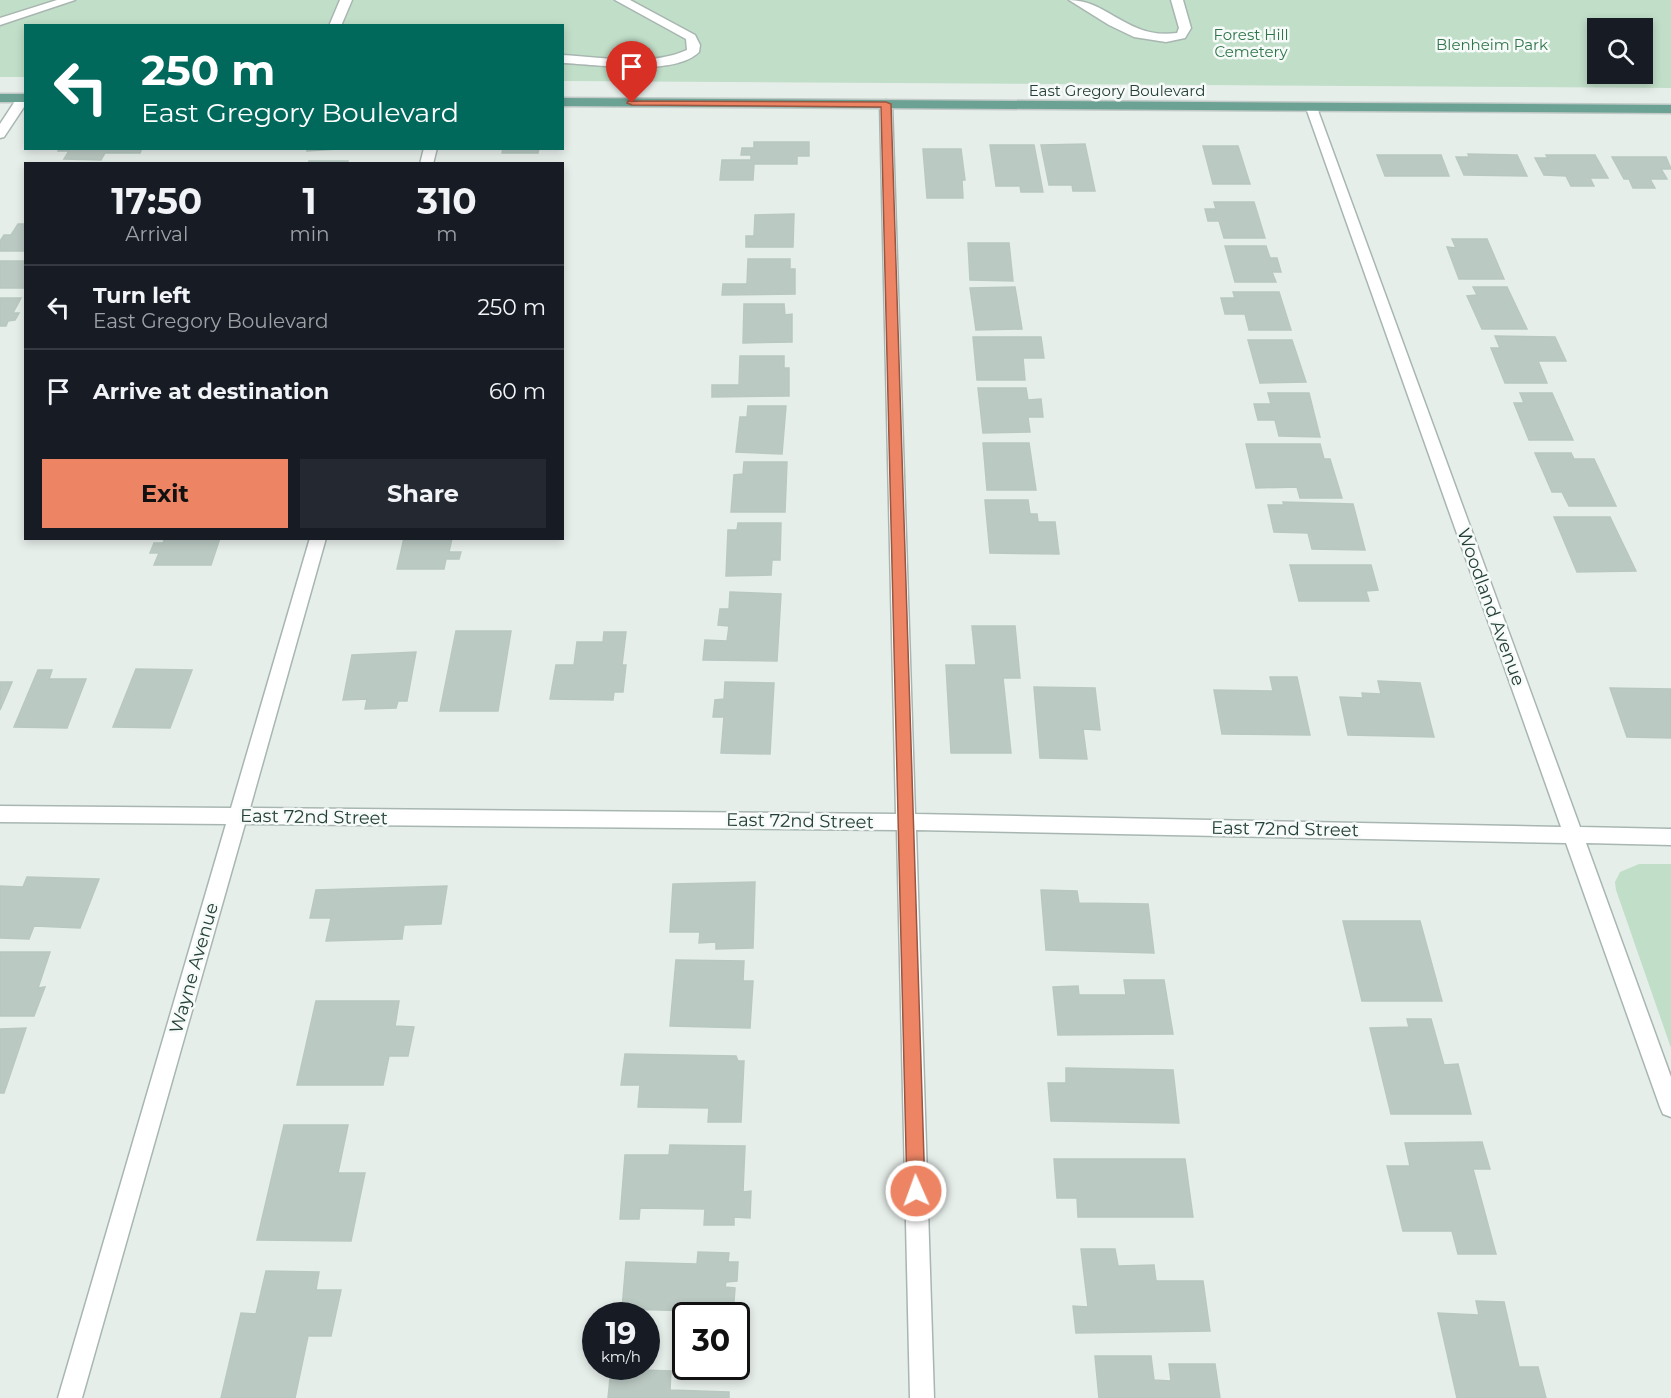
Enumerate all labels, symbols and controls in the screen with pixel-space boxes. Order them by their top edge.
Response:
map controls [1587,18,1653,84]
button: search [1587,18,1653,84]
park label: Forest Hill Cemetery [1213,25,1289,61]
park label: Blenheim Park [1436,35,1548,54]
pin [606,41,657,103]
text: 250 m [141,44,275,96]
icon: left [42,48,120,126]
icon: arrive [615,50,648,83]
street label: East Gregory Boulevard [1029,81,1205,100]
text: East Gregory Boulevard [141,96,459,129]
text: 17:50 [111,179,202,223]
text: 1 [302,179,317,223]
text: 310 [417,179,477,223]
text: Arrival [125,222,188,246]
text: min [289,222,330,246]
text: m [436,222,457,246]
text: Turn left [93,282,191,309]
icon: left [42,291,75,324]
text: 250 m [477,294,546,321]
text: East Gregory Boulevard [93,309,329,333]
icon: arrive [42,375,75,408]
text: Arrive at destination [93,378,329,405]
text: 60 m [489,378,546,405]
button: Exit [42,459,288,528]
button: Share [300,459,546,528]
street label: Woodland Avenue [1452,525,1530,689]
street label: East 72nd Street [240,805,388,829]
street label: East 72nd Street [726,809,874,833]
street label: East 72nd Street [1211,817,1359,841]
street label: Wayne Avenue [165,900,223,1036]
position arrow [884,1159,948,1223]
speed limit sign: 30 [672,1302,750,1380]
text: 19 [606,1315,636,1352]
text: km/h [601,1347,641,1366]

